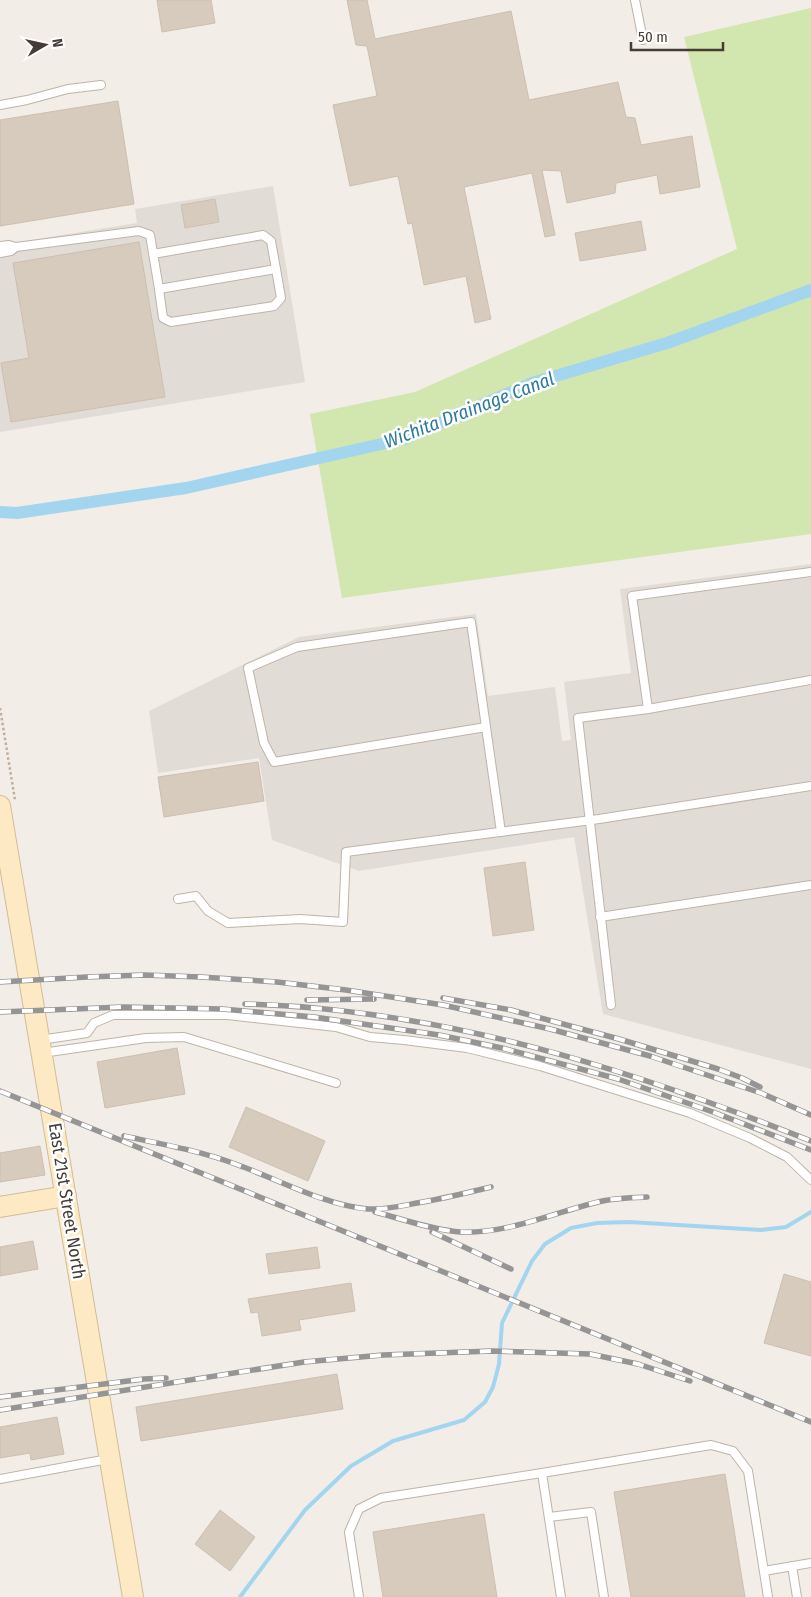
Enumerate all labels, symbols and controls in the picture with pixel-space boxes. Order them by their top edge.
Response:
north arrow [20,20,70,70]
scale bar [631,20,724,52]
text: 50 m [638,28,668,46]
text: N [48,38,66,49]
water label: Wichita Drainage Canal [381,367,557,453]
street label: East 21st Street North [44,1121,90,1281]

